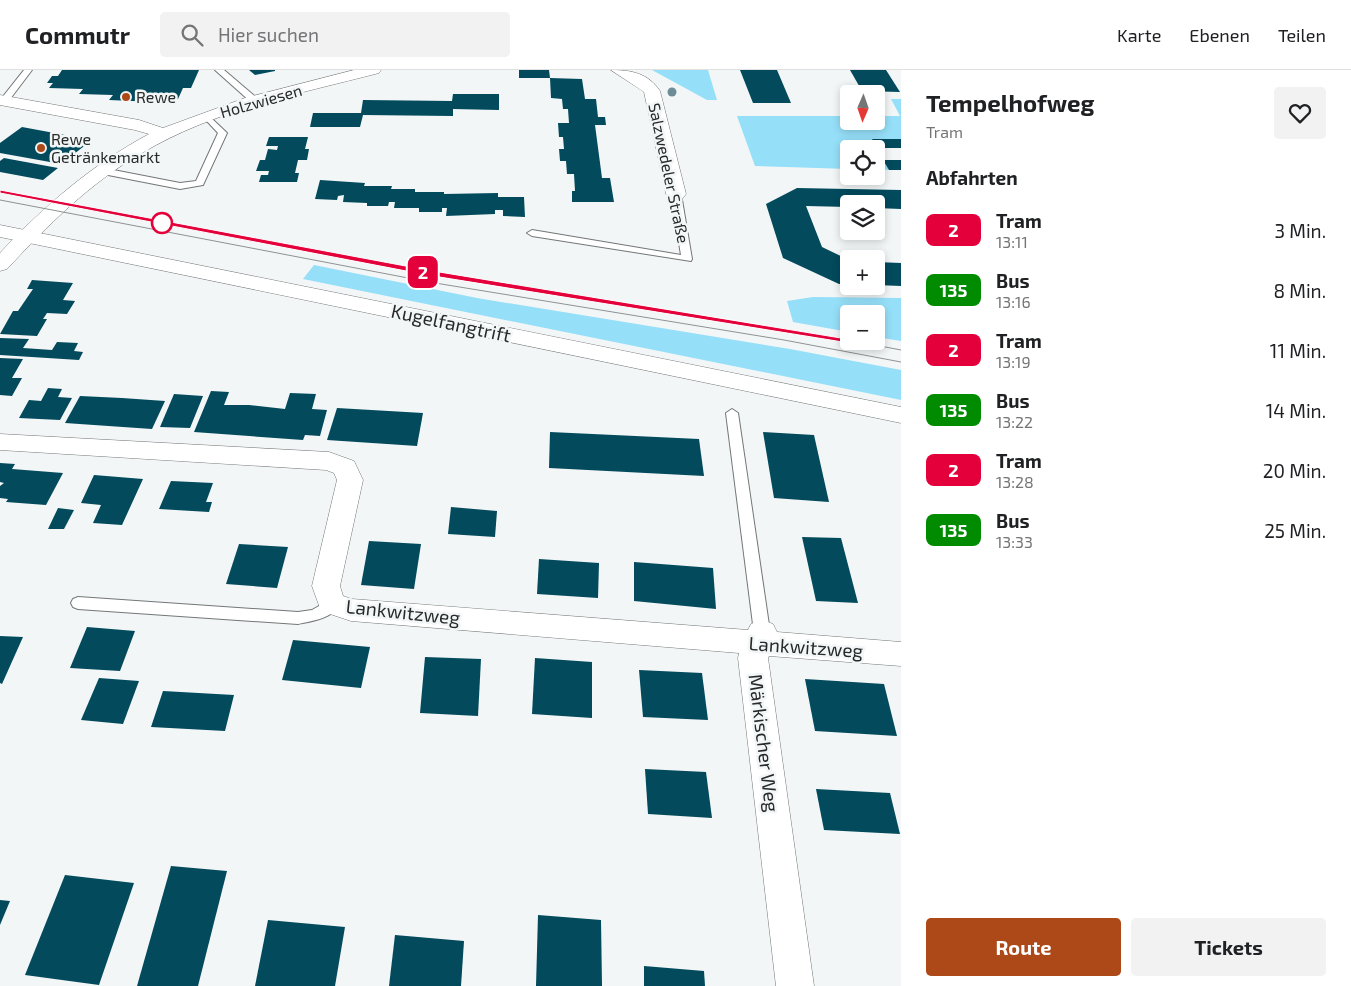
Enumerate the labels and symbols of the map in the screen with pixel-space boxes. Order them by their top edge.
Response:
street label: Holzwiesen [218,80,304,121]
north arrow [840,85,885,130]
place label: Rewe [136,87,176,106]
marker: Rewe [120,91,132,103]
street label: Salzwedeler Straße [645,101,694,245]
place label: Rewe Getränkemarkt [51,129,160,166]
marker: Rewe Getränkemarkt [35,142,47,154]
unlabelled marker [151,212,173,234]
line badge: 2 [407,256,439,288]
street label: Kugelfangtrift [389,299,513,346]
street label: Lankwitzweg [345,594,462,629]
street label: Lankwitzweg [748,631,864,662]
street label: Märkischer Weg [745,673,784,814]

